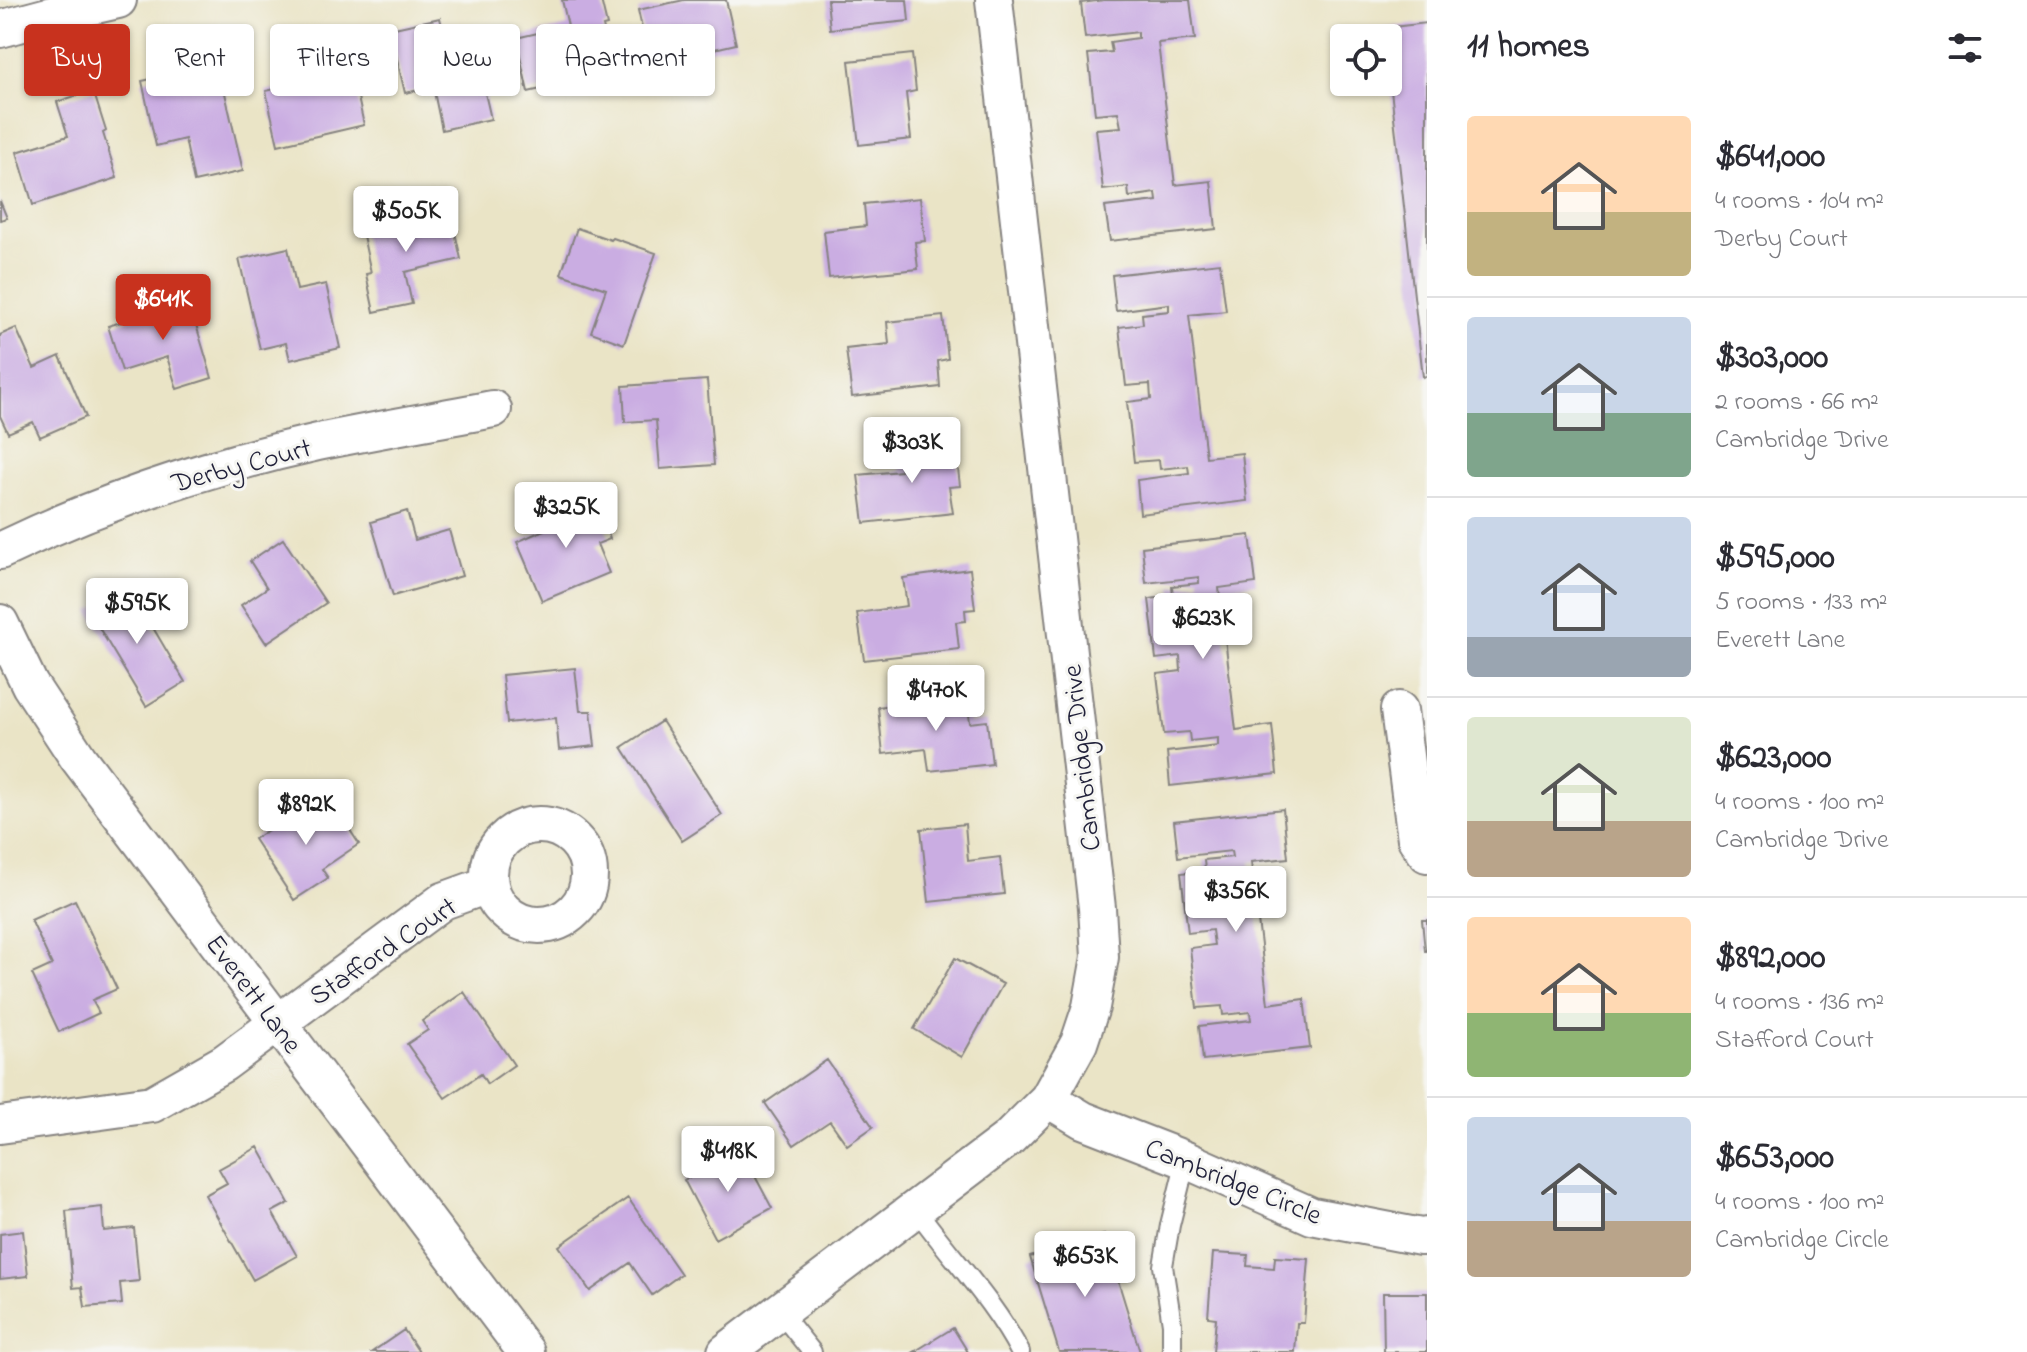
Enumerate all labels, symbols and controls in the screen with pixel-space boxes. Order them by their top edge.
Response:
text: 11 homes [1467,23,1590,73]
chip: Buy [24,24,130,96]
chip: Rent [146,24,254,96]
chip: Filters [270,24,398,96]
chip: New [414,24,520,96]
chip: Apartment [536,24,715,96]
map controls [1330,24,1402,96]
button: locate [1330,24,1402,96]
icon: filters [1943,26,1987,70]
text: $641,000 [1715,133,1825,183]
icon: home [1531,148,1627,244]
text: 4 rooms · 104 m² [1715,183,1884,221]
pin: $505K [350,186,462,254]
text: $505K [371,193,441,231]
text: Derby Court [1715,221,1848,259]
pin: $641K [107,274,219,342]
text: $641K [134,281,192,319]
text: $303,000 [1715,334,1828,384]
icon: home [1531,349,1627,445]
text: 2 rooms · 66 m² [1715,384,1879,422]
pin: $303K [856,417,968,485]
text: Cambridge Drive [1715,422,1889,460]
text: $303K [881,424,943,462]
street label: Derby Court [167,429,316,506]
pin: $325K [510,482,622,550]
text: $325K [533,489,599,527]
text: $595,000 [1715,534,1835,584]
icon: home [1531,549,1627,645]
pin: $595K [81,578,193,646]
text: 5 rooms · 133 m² [1715,584,1888,622]
text: $595K [104,585,170,623]
pin: $623K [1147,593,1259,661]
text: $623K [1171,600,1235,638]
text: Everett Lane [1715,622,1845,660]
street label: Cambridge Drive [1053,662,1114,853]
pin: $470K [880,665,992,733]
text: $470K [906,672,967,710]
text: $623,000 [1715,734,1831,784]
icon: home [1531,749,1627,845]
pin: $892K [250,779,362,847]
text: 4 rooms · 100 m² [1715,784,1884,822]
text: $892K [277,786,335,824]
text: Cambridge Drive [1715,822,1889,860]
pin: $356K [1180,866,1292,934]
text: $356K [1203,873,1269,911]
street label: Stafford Court [302,888,466,1018]
street label: Everett Lane [194,927,311,1064]
text: $892,000 [1715,934,1825,984]
icon: home [1531,949,1627,1045]
text: 4 rooms · 136 m² [1715,984,1884,1022]
text: Stafford Court [1715,1022,1874,1060]
pin: $418K [672,1126,784,1194]
street label: Cambridge Circle [1138,1129,1328,1238]
text: $418K [699,1133,757,1171]
text: $653,000 [1715,1134,1834,1184]
icon: home [1531,1149,1627,1245]
text: 4 rooms · 100 m² [1715,1184,1884,1222]
text: Cambridge Circle [1715,1222,1889,1260]
pin: $653K [1029,1231,1141,1299]
text: $653K [1052,1238,1118,1276]

